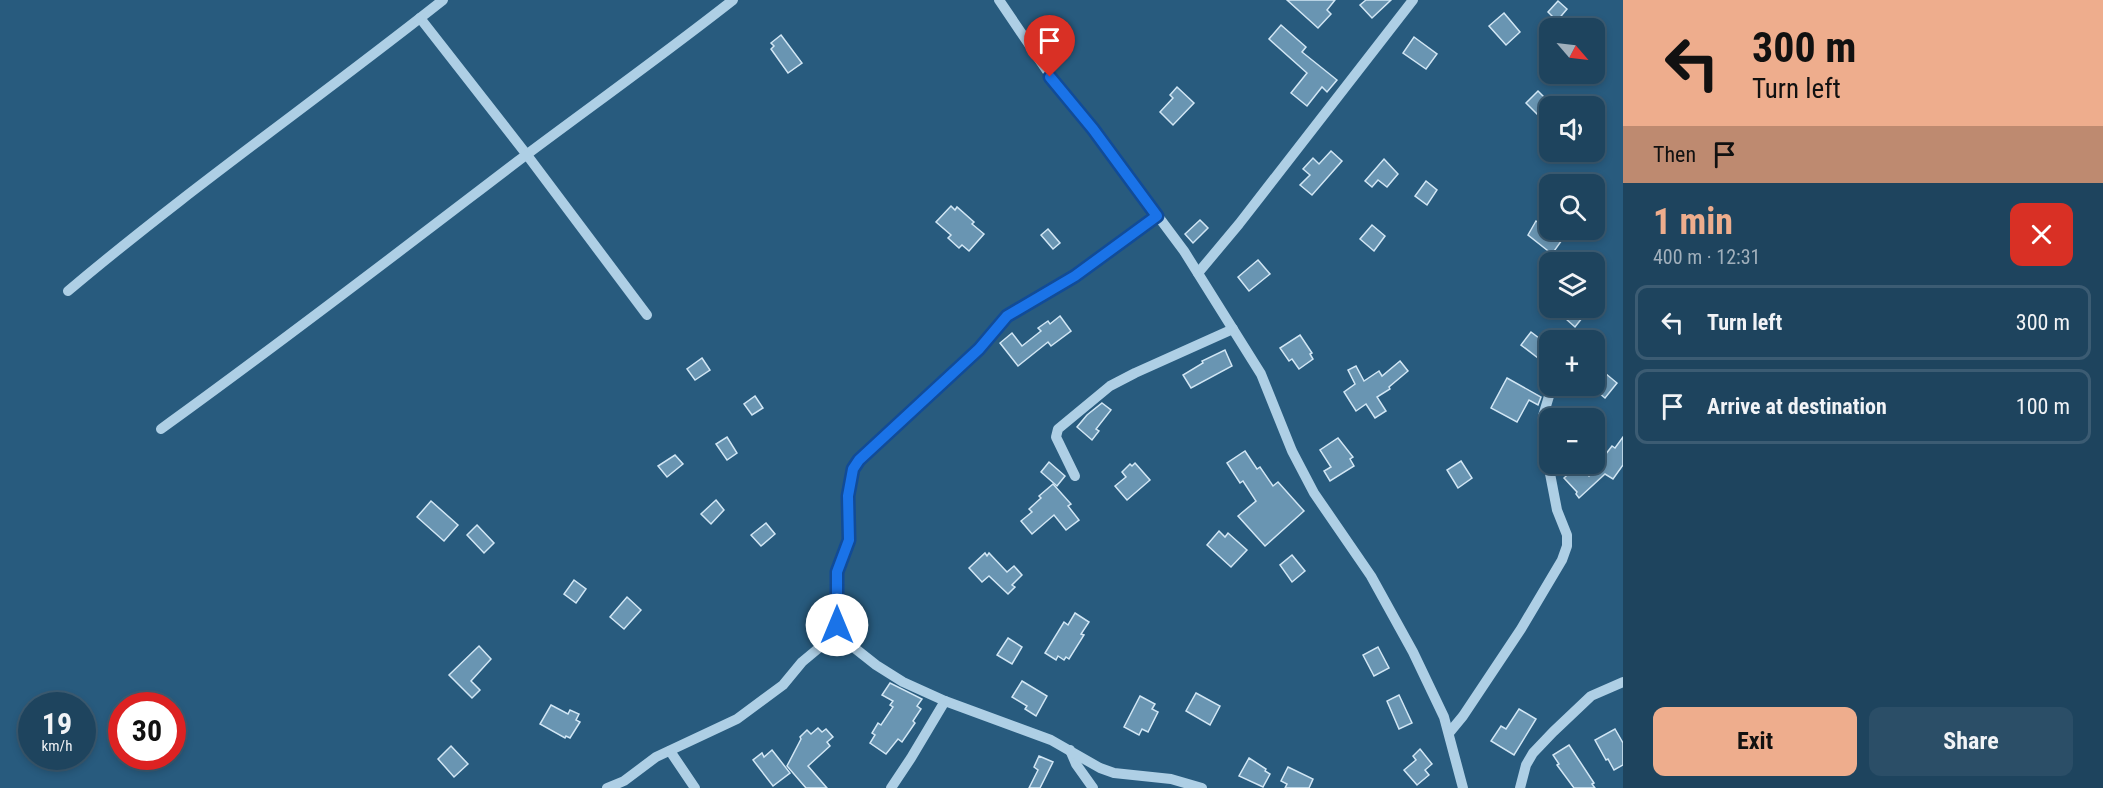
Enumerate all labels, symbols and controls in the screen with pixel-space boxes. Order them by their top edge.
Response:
pin [1024,15,1075,77]
north arrow [1539,18,1605,84]
map controls [1539,18,1605,474]
text: 300 m [1752,23,1857,72]
icon: arrive [1033,24,1066,57]
icon: left [1653,24,1731,102]
text: Turn left [1752,73,1841,105]
button: sound [1539,96,1605,162]
icon: arrive [1708,138,1741,171]
text: Then [1653,142,1696,167]
button: search [1539,174,1605,240]
text: 1 min [1653,201,1733,243]
button: close [2010,203,2073,266]
text: 400 m · 12:31 [1653,245,1760,269]
button: layers [1539,252,1605,318]
icon: left [1656,306,1689,339]
text: Turn left [1707,310,1782,335]
text: 300 m [2016,310,2070,335]
button: + [1539,330,1605,396]
icon: arrive [1656,390,1689,423]
text: Arrive at destination [1707,394,1887,419]
text: 100 m [2016,394,2070,419]
button: − [1539,408,1605,474]
position arrow [805,593,869,657]
speed limit sign: 30 [108,692,186,770]
text: 19 [42,706,72,741]
button: Exit [1653,707,1857,776]
button: Share [1869,707,2073,776]
text: km/h [42,737,72,755]

